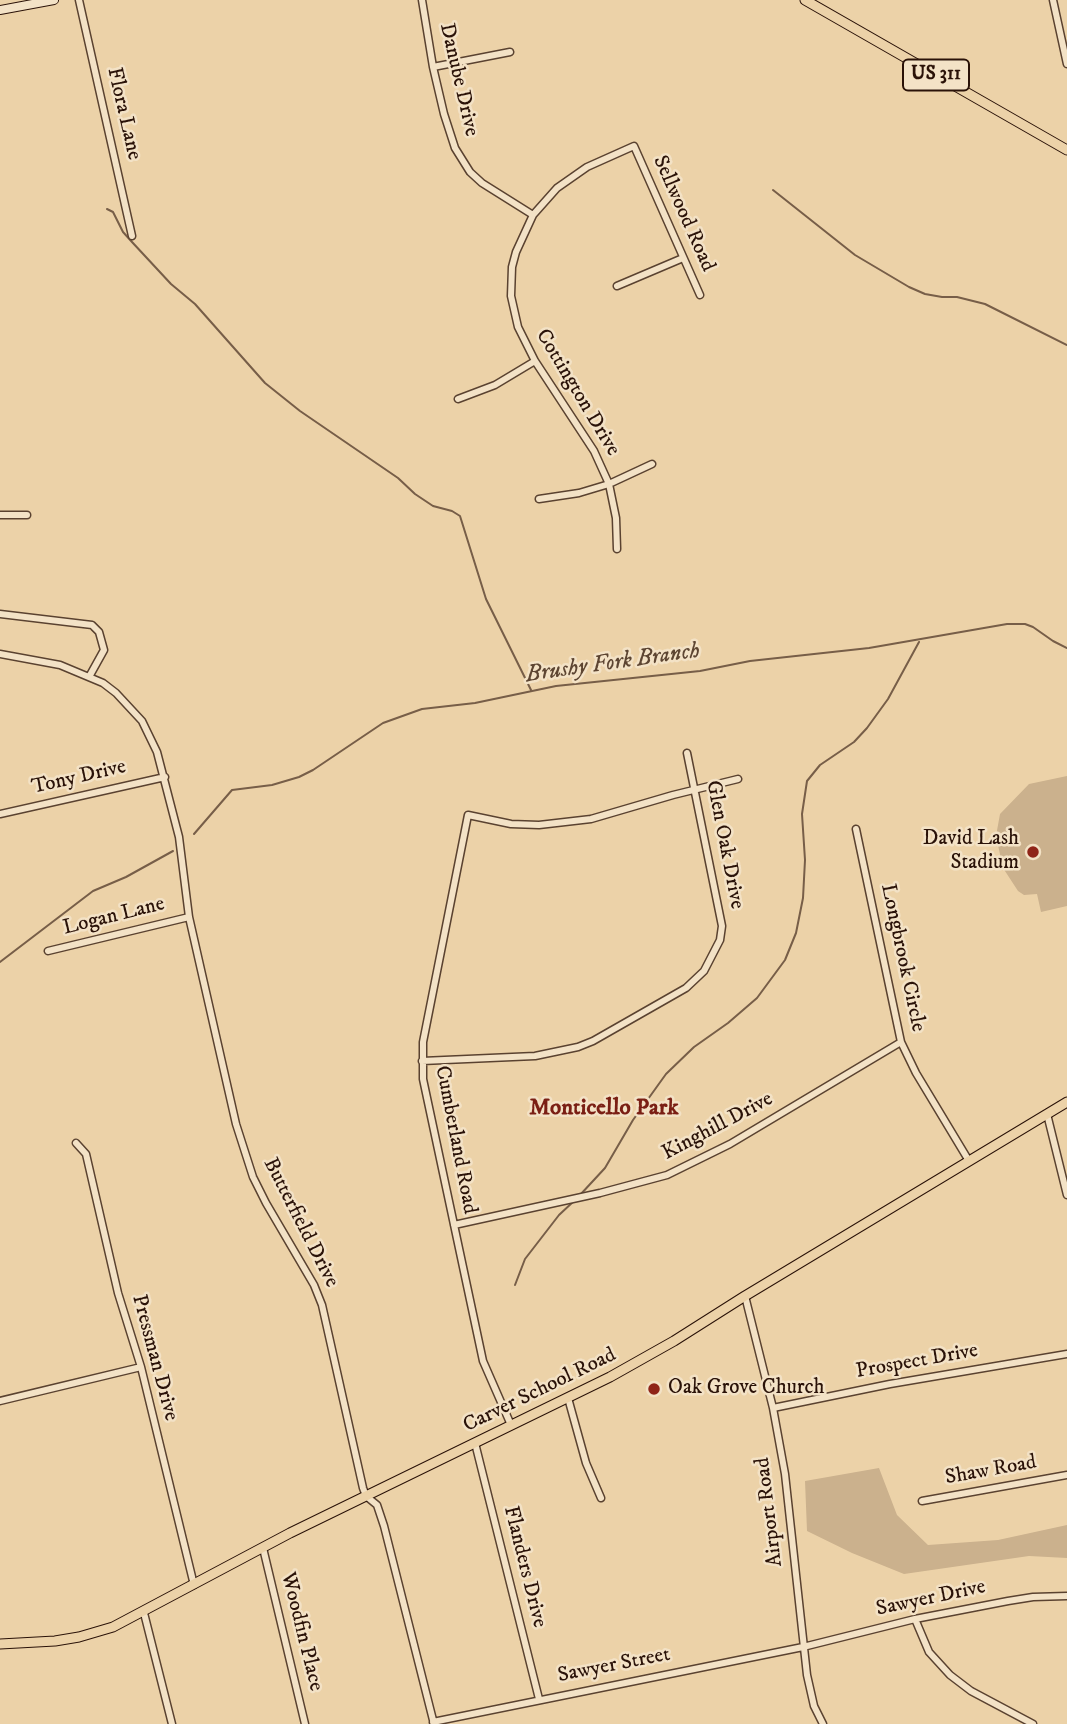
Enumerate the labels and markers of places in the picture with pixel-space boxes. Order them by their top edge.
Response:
place label: David Lash Stadium [923,827,1019,877]
marker: David Lash Stadium [1025,844,1041,860]
place label: Oak Grove Church [668,1376,825,1402]
marker: Oak Grove Church [646,1381,662,1397]

